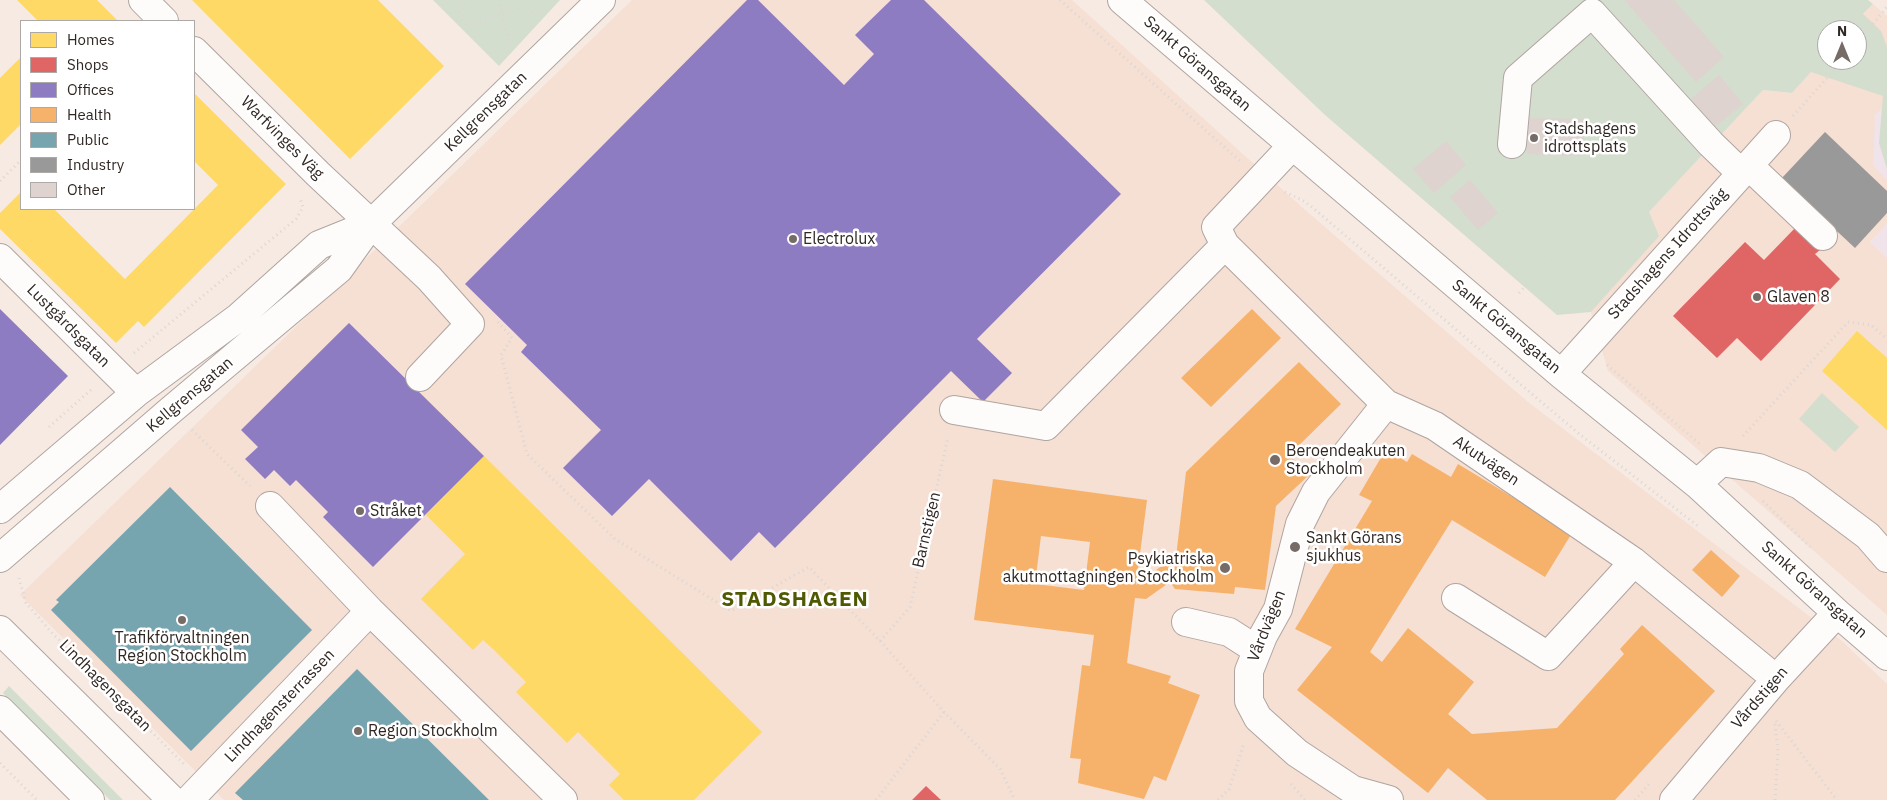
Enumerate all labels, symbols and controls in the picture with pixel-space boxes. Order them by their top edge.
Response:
street label: Sankt Göransgatan [1139,12,1255,116]
legend [20,20,195,210]
north arrow [1817,20,1867,70]
text: N [1837,22,1847,40]
text: Homes [67,30,115,49]
text: Shops [67,55,109,74]
street label: Kellgrensgatan [441,68,531,156]
text: Offices [67,80,114,99]
street label: Warfvinges Väg [236,92,328,184]
text: Health [67,105,112,124]
place label: Stadshagens idrottsplats [1544,119,1636,157]
text: Public [67,130,109,149]
marker: Stadshagens idrottsplats [1528,132,1540,144]
text: Industry [67,155,124,174]
text: Other [67,180,105,199]
street label: Stadshagens Idrottsväg [1604,185,1732,323]
place label: Electrolux [803,229,875,249]
marker: Electrolux [787,233,799,245]
street label: Sankt Göransgatan [1448,276,1564,378]
street label: Lustgårdsgatan [22,280,114,372]
place label: Glaven 8 [1767,287,1830,307]
marker: Glaven 8 [1751,291,1763,303]
street label: Kellgrensgatan [143,353,237,437]
street label: Akutvägen [1449,432,1523,490]
place label: Beroendeakuten Stockholm [1286,441,1405,479]
marker: Beroendeakuten Stockholm [1268,453,1282,467]
street label: Barnstigen [909,490,945,570]
place label: Stråket [370,501,422,521]
marker: Stråket [354,505,366,517]
place label: Sankt Görans sjukhus [1306,528,1402,566]
street label: Sankt Göransgatan [1757,537,1871,643]
marker: Sankt Görans sjukhus [1288,540,1302,554]
place label: Psykiatriska akutmottagningen Stockholm [1003,549,1214,587]
marker: Psykiatriska akutmottagningen Stockholm [1218,561,1232,575]
district label: STADSHAGEN [720,587,870,613]
street label: Vårdvägen [1244,587,1290,665]
marker: Trafikförvaltningen Region Stockholm [176,614,188,626]
place label: Trafikförvaltningen Region Stockholm [115,628,249,666]
street label: Lindhagensgatan [55,636,155,736]
street label: Lindhagensterrassen [221,645,339,767]
street label: Vårdstigen [1728,663,1792,733]
place label: Region Stockholm [368,721,498,741]
marker: Region Stockholm [352,725,364,737]

